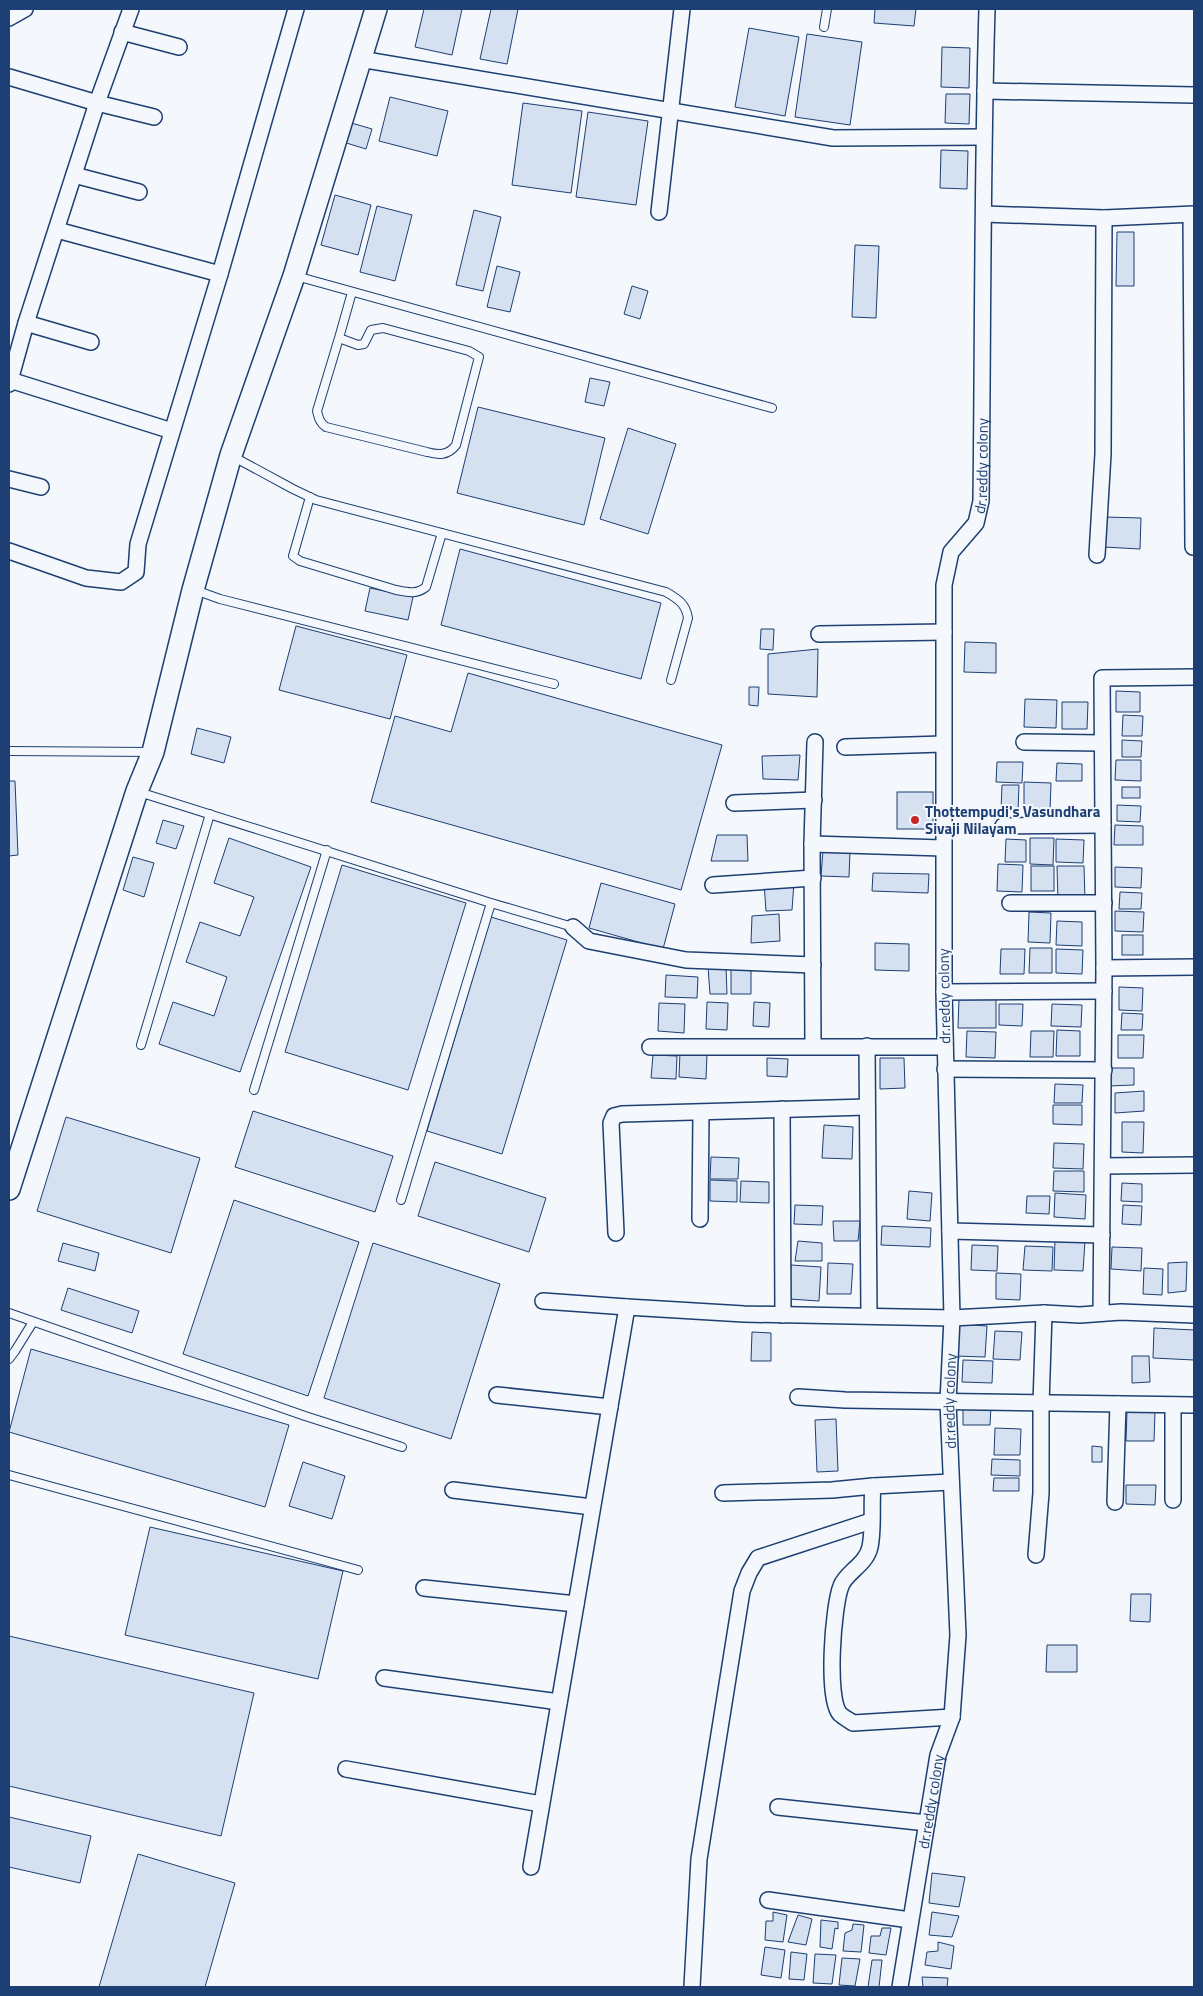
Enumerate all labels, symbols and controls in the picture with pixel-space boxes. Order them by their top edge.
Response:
street label: dr.reddy colony [967,418,993,516]
place label: Thottempudi's Vasundhara Sivaji Nilayam [925,800,1101,840]
marker: Thottempudi's Vasundhara Sivaji Nilayam [909,814,921,826]
street label: dr.reddy colony [932,948,956,1044]
street label: dr.reddy colony [936,1353,962,1449]
street label: dr.reddy colony [911,1752,949,1851]

